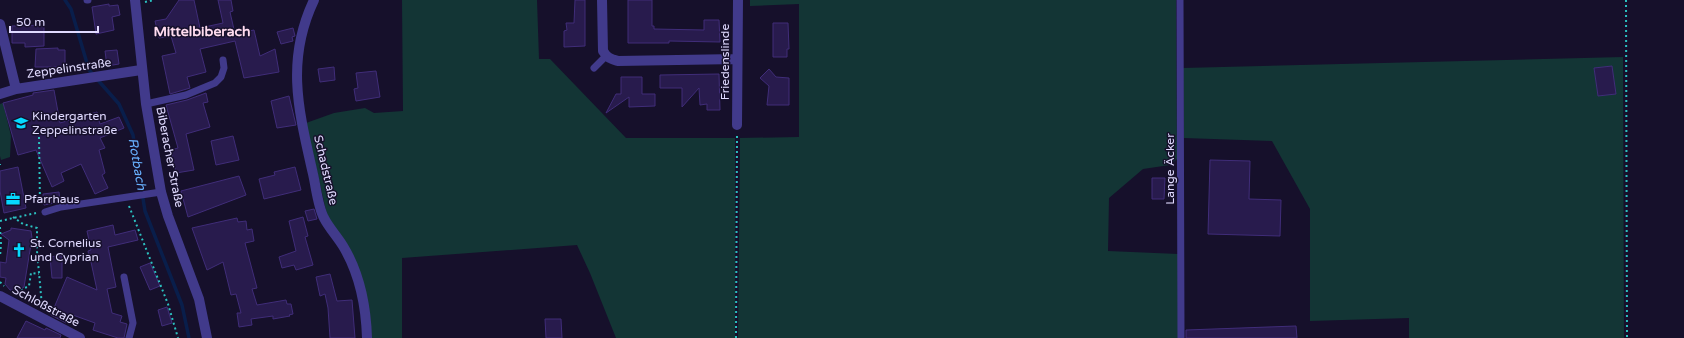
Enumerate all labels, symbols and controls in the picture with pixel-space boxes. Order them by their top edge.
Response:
scale bar [10,8,98,34]
text: 50 m [16,15,45,29]
district label: Mittelbiberach [153,23,251,40]
street label: Friedenslinde [718,24,732,100]
street label: Zeppelinstraße [26,55,112,81]
street label: Biberacher Straße [153,105,187,209]
place label: Kindergarten Zeppelinstraße [32,109,118,137]
school or university icon: Kindergarten Zeppelinstraße [13,115,29,131]
street label: Lange Äcker [1163,133,1177,205]
street label: Schadstraße [311,134,341,206]
water label: Rotbach [125,137,150,192]
office icon: Pfarrhaus [5,191,21,207]
place label: Pfarrhaus [24,192,80,206]
place label: St. Cornelius und Cyprian [30,236,101,264]
church icon: St. Cornelius und Cyprian [11,242,27,258]
street label: Schloßstraße [10,282,82,330]

